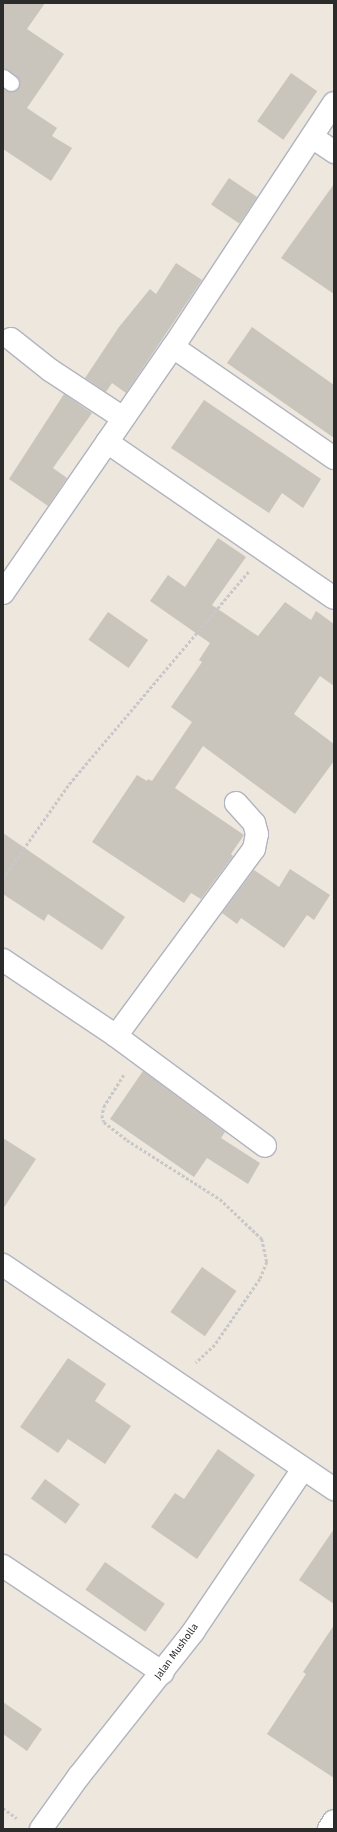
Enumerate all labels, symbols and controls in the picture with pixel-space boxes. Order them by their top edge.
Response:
street label: Jalan Musholla [153,1622,201,1682]

